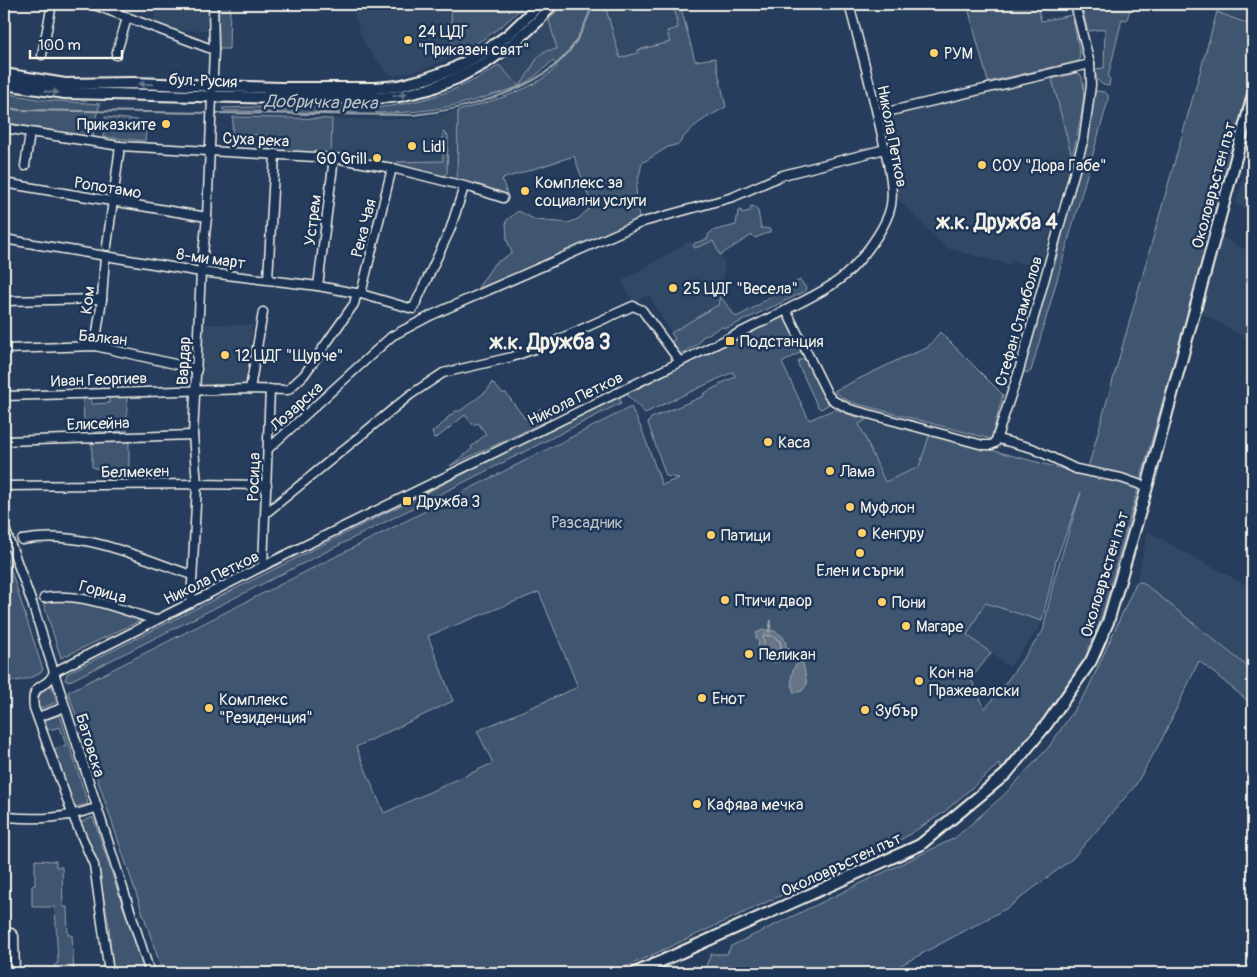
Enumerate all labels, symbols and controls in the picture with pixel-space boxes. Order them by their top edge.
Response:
place label: 24 ЦДГ "Приказен свят" [418,22,530,60]
scale bar [30,28,122,60]
marker: 24 ЦДГ "Приказен свят" [402,34,414,46]
text: 100 m [38,36,81,55]
place label: РУМ [944,44,973,64]
marker: РУМ [928,47,940,59]
street label: бул. Русия [168,70,238,92]
one-way arrow [138,80,154,88]
street label: Никола Петков [872,83,912,189]
one-way arrow [44,88,60,96]
water label: Добричка река [263,90,379,115]
one-way arrow [393,91,409,99]
place label: Приказките [77,115,156,135]
marker: Приказките [160,118,172,130]
street label: Околовръстен път [1187,120,1241,251]
street label: Суха река [222,128,290,152]
place label: Lidl [422,137,446,157]
marker: Lidl [406,140,418,152]
place label: GO Grill [316,149,367,169]
marker: GO Grill [371,152,383,164]
place label: СОУ "Дора Габе" [992,156,1106,176]
marker: СОУ "Дора Габе" [976,159,988,171]
street label: Ропотамо [73,173,143,203]
place label: Комплекс за социални услуги [535,173,646,211]
marker: Комплекс за социални услуги [519,185,531,197]
street label: Устрем [300,193,326,247]
street label: Река Чая [347,197,381,260]
district label: ж.к. Дружба 4 [935,209,1059,236]
street label: 8-ми март [175,244,247,274]
street label: Стефан Стамболов [991,254,1047,389]
place label: 25 ЦДГ "Весела" [683,279,798,299]
marker: 25 ЦДГ "Весела" [667,282,679,294]
street label: Ком [77,285,99,315]
street label: Балкан [77,325,128,351]
district label: ж.к. Дружба 3 [488,329,611,356]
place label: Подстанция [740,332,824,352]
marker: Подстанция [724,335,736,347]
street label: Вардар [173,336,195,386]
place label: 12 ЦДГ "Щурче" [235,346,343,366]
marker: 12 ЦДГ "Щурче" [219,349,231,361]
street label: Никола Петков [524,367,626,431]
street label: Иван Георгиев [51,368,148,392]
street label: Лозарска [265,378,327,437]
street label: Елисейна [66,413,130,435]
place label: Каса [778,433,810,453]
marker: Каса [762,436,774,448]
street label: Росица [243,452,265,502]
street label: Белмекен [101,461,169,483]
place label: Лама [839,462,875,482]
marker: Лама [824,465,836,477]
place label: Дружба 3 [416,492,480,512]
marker: Дружба 3 [401,495,413,507]
place label: Муфлон [860,498,915,518]
marker: Муфлон [844,501,856,513]
street label: Околовръстен път [1076,509,1134,640]
park label: Разсадник [551,513,623,533]
place label: Кенгуру [872,524,924,544]
place label: Патици [721,526,770,546]
marker: Кенгуру [856,527,868,539]
marker: Патици [705,529,717,541]
street label: Никола Петков [160,546,262,610]
marker: Елен и сърни [854,547,866,559]
place label: Елен и сърни [816,561,904,581]
street label: Горица [77,576,129,608]
place label: Птичи двор [735,591,812,611]
place label: Пони [892,593,925,613]
marker: Птичи двор [719,594,731,606]
marker: Пони [876,596,888,608]
place label: Магаре [916,617,963,637]
marker: Магаре [900,620,912,632]
place label: Пеликан [759,645,816,665]
marker: Пеликан [743,648,755,660]
place label: Кон на Пражевалски [929,663,1019,701]
marker: Кон на Пражевалски [913,675,925,687]
place label: Енот [712,689,745,709]
place label: Комплекс "Резиденция" [219,690,313,728]
marker: Енот [696,692,708,704]
place label: Зубър [875,701,918,721]
marker: Комплекс "Резиденция" [203,702,215,714]
marker: Зубър [859,704,871,716]
street label: Батовска [71,711,109,779]
place label: Кафява мечка [707,795,803,815]
marker: Кафява мечка [691,798,703,810]
street label: Околовръстен път [778,828,905,902]

